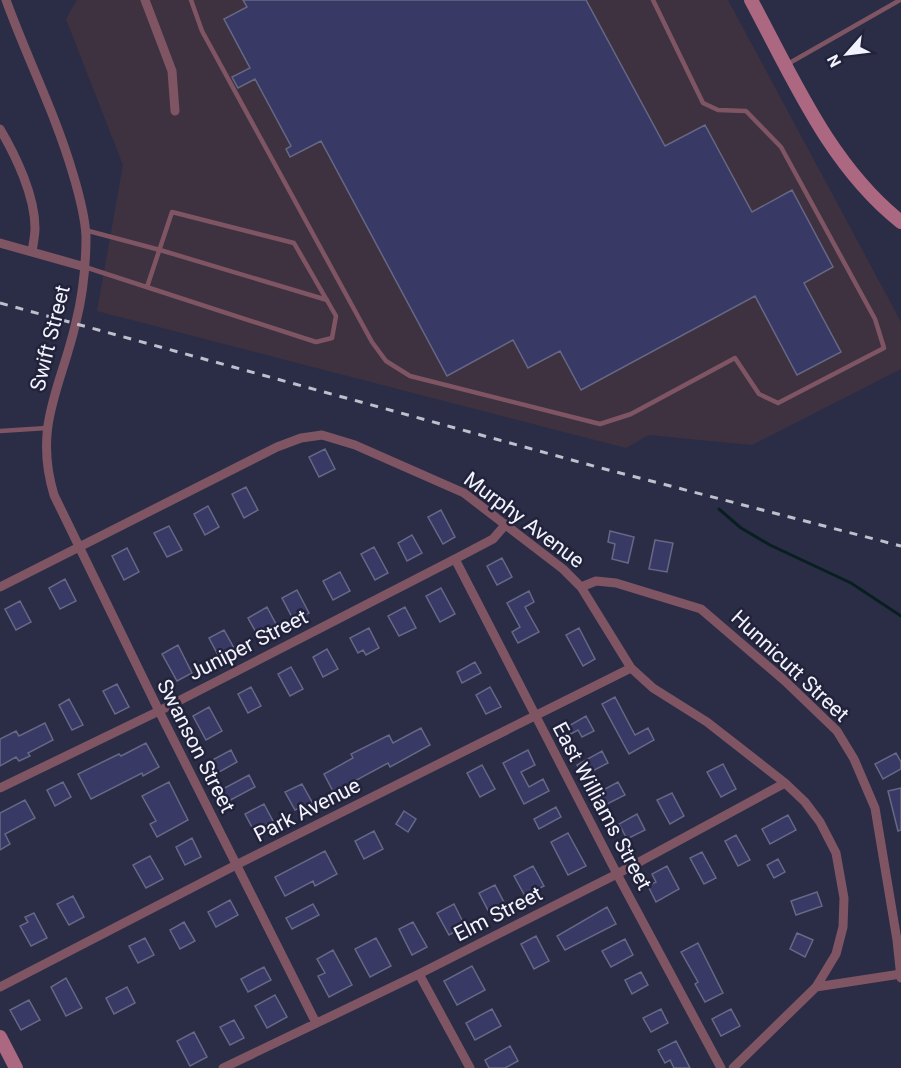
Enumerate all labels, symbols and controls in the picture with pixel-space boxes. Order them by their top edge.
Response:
north arrow [817,24,877,84]
text: N [823,51,845,70]
street label: Swift Street [25,283,75,393]
street label: Murphy Avenue [459,467,589,573]
street label: Juniper Street [184,605,312,685]
street label: Hunnicutt Street [726,605,854,727]
street label: Swanson Street [152,675,240,817]
street label: East Williams Street [548,718,656,894]
street label: Park Avenue [250,773,364,847]
street label: Elm Street [450,881,546,947]

